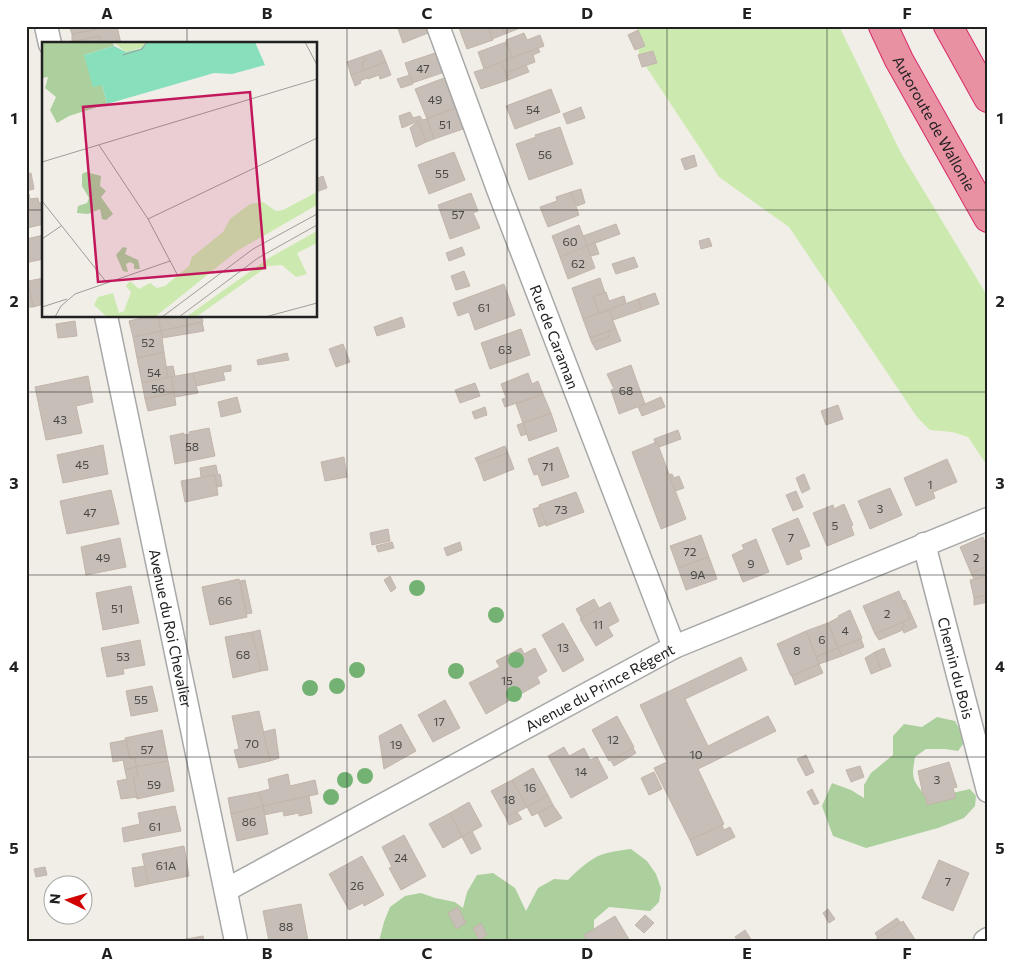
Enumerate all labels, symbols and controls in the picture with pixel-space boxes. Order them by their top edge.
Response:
text: A [101,3,113,22]
text: B [262,3,273,22]
text: C [422,3,433,22]
text: D [581,3,593,22]
text: E [742,3,752,22]
text: F [902,3,912,22]
inset map [42,42,318,318]
street label: Autoroute de Wallonie [889,52,980,194]
house number: 47 [416,61,430,75]
house number: 49 [428,92,442,106]
house number: 54 [526,102,540,116]
text: 1 [10,108,18,127]
text: 1 [996,108,1004,127]
house number: 51 [439,117,451,131]
house number: 56 [538,147,552,161]
house number: 55 [435,166,449,180]
house number: 57 [451,207,465,221]
house number: 60 [562,234,578,248]
house number: 62 [571,256,585,270]
street label: Rue de Caraman [527,282,583,391]
text: 2 [9,291,19,310]
text: 2 [995,291,1005,310]
house number: 61 [478,300,490,314]
house number: 52 [141,335,155,349]
house number: 63 [498,342,512,356]
house number: 54 [147,365,161,379]
house number: 56 [151,381,165,395]
house number: 68 [619,383,633,397]
house number: 43 [53,412,67,426]
house number: 58 [185,439,199,453]
house number: 45 [75,457,89,471]
house number: 71 [542,459,554,473]
text: 3 [9,473,19,492]
text: 3 [995,473,1005,492]
house number: 1 [927,477,933,491]
house number: 3 [877,501,884,515]
house number: 73 [554,502,568,516]
house number: 47 [83,505,97,519]
house number: 5 [832,518,839,532]
house number: 7 [788,530,794,544]
house number: 72 [684,544,697,558]
street label: Avenue du Roi Chevalier [146,547,196,709]
house number: 49 [96,550,110,564]
house number: 2 [973,550,980,564]
house number: 9 [747,556,755,570]
house number: 9A [690,567,706,581]
house number: 66 [218,593,232,607]
house number: 51 [111,601,123,615]
house number: 2 [884,606,891,620]
street label: Chemin du Bois [934,615,978,721]
house number: 11 [593,617,603,631]
house number: 4 [841,623,849,637]
house number: 6 [818,632,826,646]
street label: Avenue du Prince Régent [522,640,677,735]
house number: 13 [557,640,569,654]
house number: 8 [793,643,801,657]
house number: 68 [236,647,250,661]
house number: 53 [116,649,130,663]
text: 4 [9,656,19,675]
text: 4 [995,656,1005,675]
house number: 15 [501,673,513,687]
house number: 55 [134,692,148,706]
house number: 17 [433,714,445,728]
house number: 12 [607,732,619,746]
house number: 70 [245,736,259,750]
house number: 19 [390,737,402,751]
house number: 57 [140,742,154,756]
house number: 10 [690,747,703,761]
house number: 14 [575,764,587,778]
house number: 3 [934,772,941,786]
house number: 59 [147,777,161,791]
house number: 16 [524,780,536,794]
house number: 18 [503,792,515,806]
house number: 86 [242,814,256,828]
house number: 61 [149,819,161,833]
text: 5 [9,838,19,857]
text: 5 [995,838,1005,857]
house number: 24 [394,850,408,864]
house number: 61A [156,858,176,872]
north arrow [42,874,92,924]
house number: 7 [945,874,951,888]
house number: 26 [350,878,364,892]
text: N [46,893,63,905]
house number: 88 [279,919,293,933]
text: A [101,943,113,962]
text: B [262,943,273,962]
text: C [422,943,433,962]
text: D [581,943,593,962]
text: E [742,943,752,962]
text: F [902,943,912,962]

